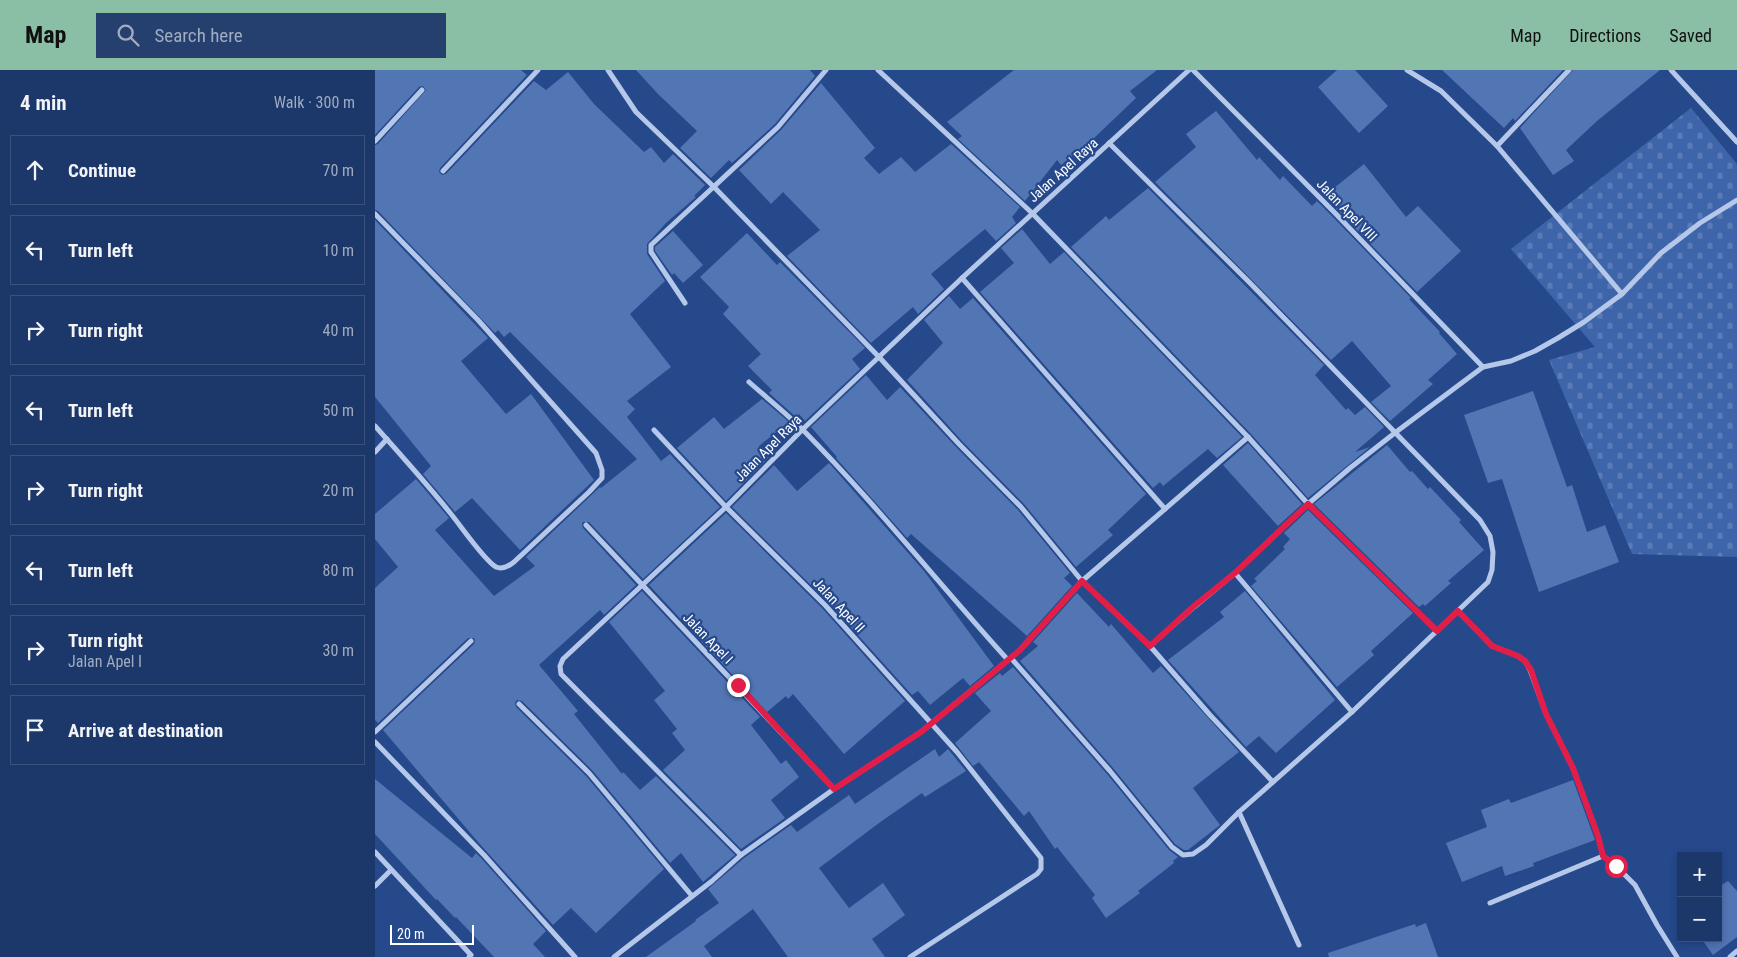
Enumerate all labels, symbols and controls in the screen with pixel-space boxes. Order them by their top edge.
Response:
search box [96,13,446,58]
text: Map [25,21,66,49]
icon: search [114,21,142,49]
text: Search here [154,24,243,47]
text: Map [1510,25,1541,46]
text: Directions [1569,25,1641,46]
text: Saved [1669,25,1712,46]
text: 4 min [20,91,67,115]
text: Walk · 300 m [274,93,355,112]
street label: Jalan Apel Raya [1025,135,1101,205]
icon: ahead [21,156,49,184]
text: Continue [68,159,136,182]
text: 70 m [322,161,354,180]
street label: Jalan Apel VIII [1314,176,1380,244]
icon: left [21,236,49,264]
text: Turn left [68,239,133,262]
text: 10 m [322,241,354,260]
icon: right [21,316,49,344]
text: Turn right [68,319,143,342]
text: 40 m [322,321,354,340]
icon: left [21,396,49,424]
text: Turn left [68,399,133,422]
text: 50 m [322,401,354,420]
street label: Jalan Apel Raya [731,411,805,485]
icon: right [21,476,49,504]
text: Turn right [68,479,143,502]
text: 20 m [322,481,354,500]
icon: left [21,556,49,584]
text: Turn left [68,559,133,582]
text: 80 m [322,561,354,580]
street label: Jalan Apel II [810,575,868,635]
street label: Jalan Apel I [680,609,736,667]
text: Turn right [68,629,143,652]
icon: right [21,636,49,664]
text: 30 m [322,641,354,660]
text: Jalan Apel I [68,652,142,671]
route end [727,674,750,697]
icon: arrive [21,716,49,744]
text: Arrive at destination [68,719,223,742]
map controls [1677,852,1722,942]
button: + [1677,852,1722,897]
route start [1605,855,1628,878]
button: − [1677,897,1722,942]
scale bar [390,922,474,945]
text: 20 m [397,926,425,942]

